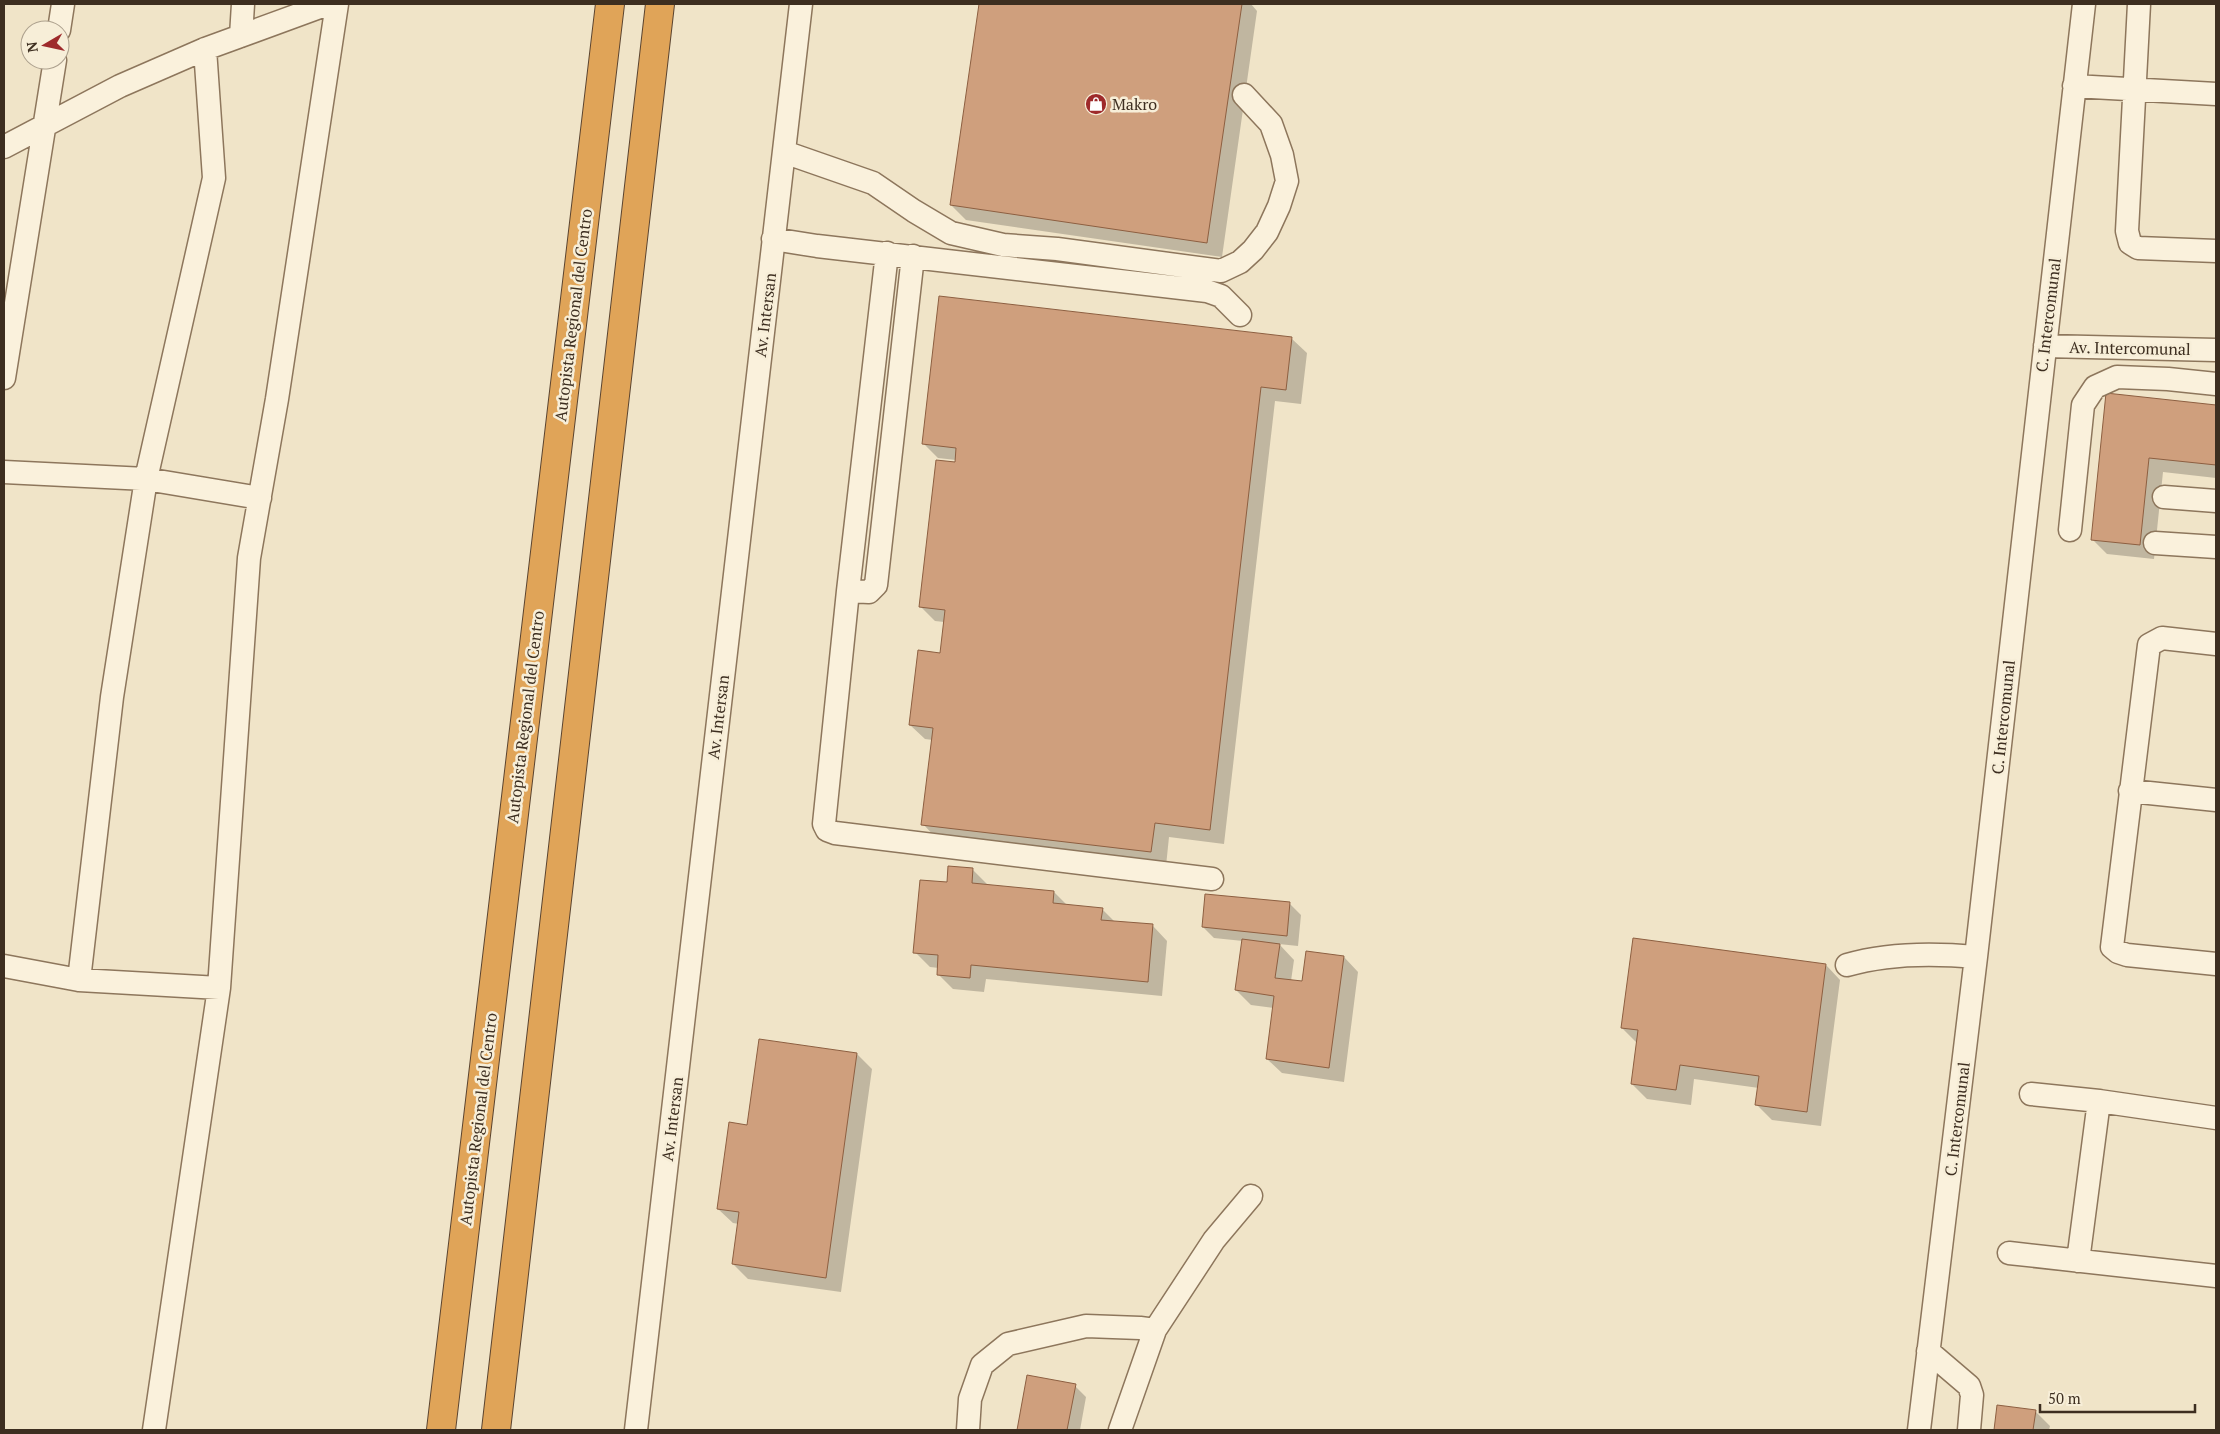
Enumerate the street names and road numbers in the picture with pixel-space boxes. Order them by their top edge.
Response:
street label: Autopista Regional del Centro [549,207,597,423]
street label: C. Intercomunal [2030,257,2066,373]
street label: Av. Intersan [749,271,781,358]
street label: Av. Intercomunal [2069,336,2191,360]
street label: Autopista Regional del Centro [501,609,549,825]
street label: C. Intercomunal [1986,659,2020,775]
street label: Av. Intersan [702,673,734,760]
street label: Autopista Regional del Centro [454,1011,502,1227]
street label: C. Intercomunal [1939,1061,1975,1177]
street label: Av. Intersan [656,1075,688,1162]

